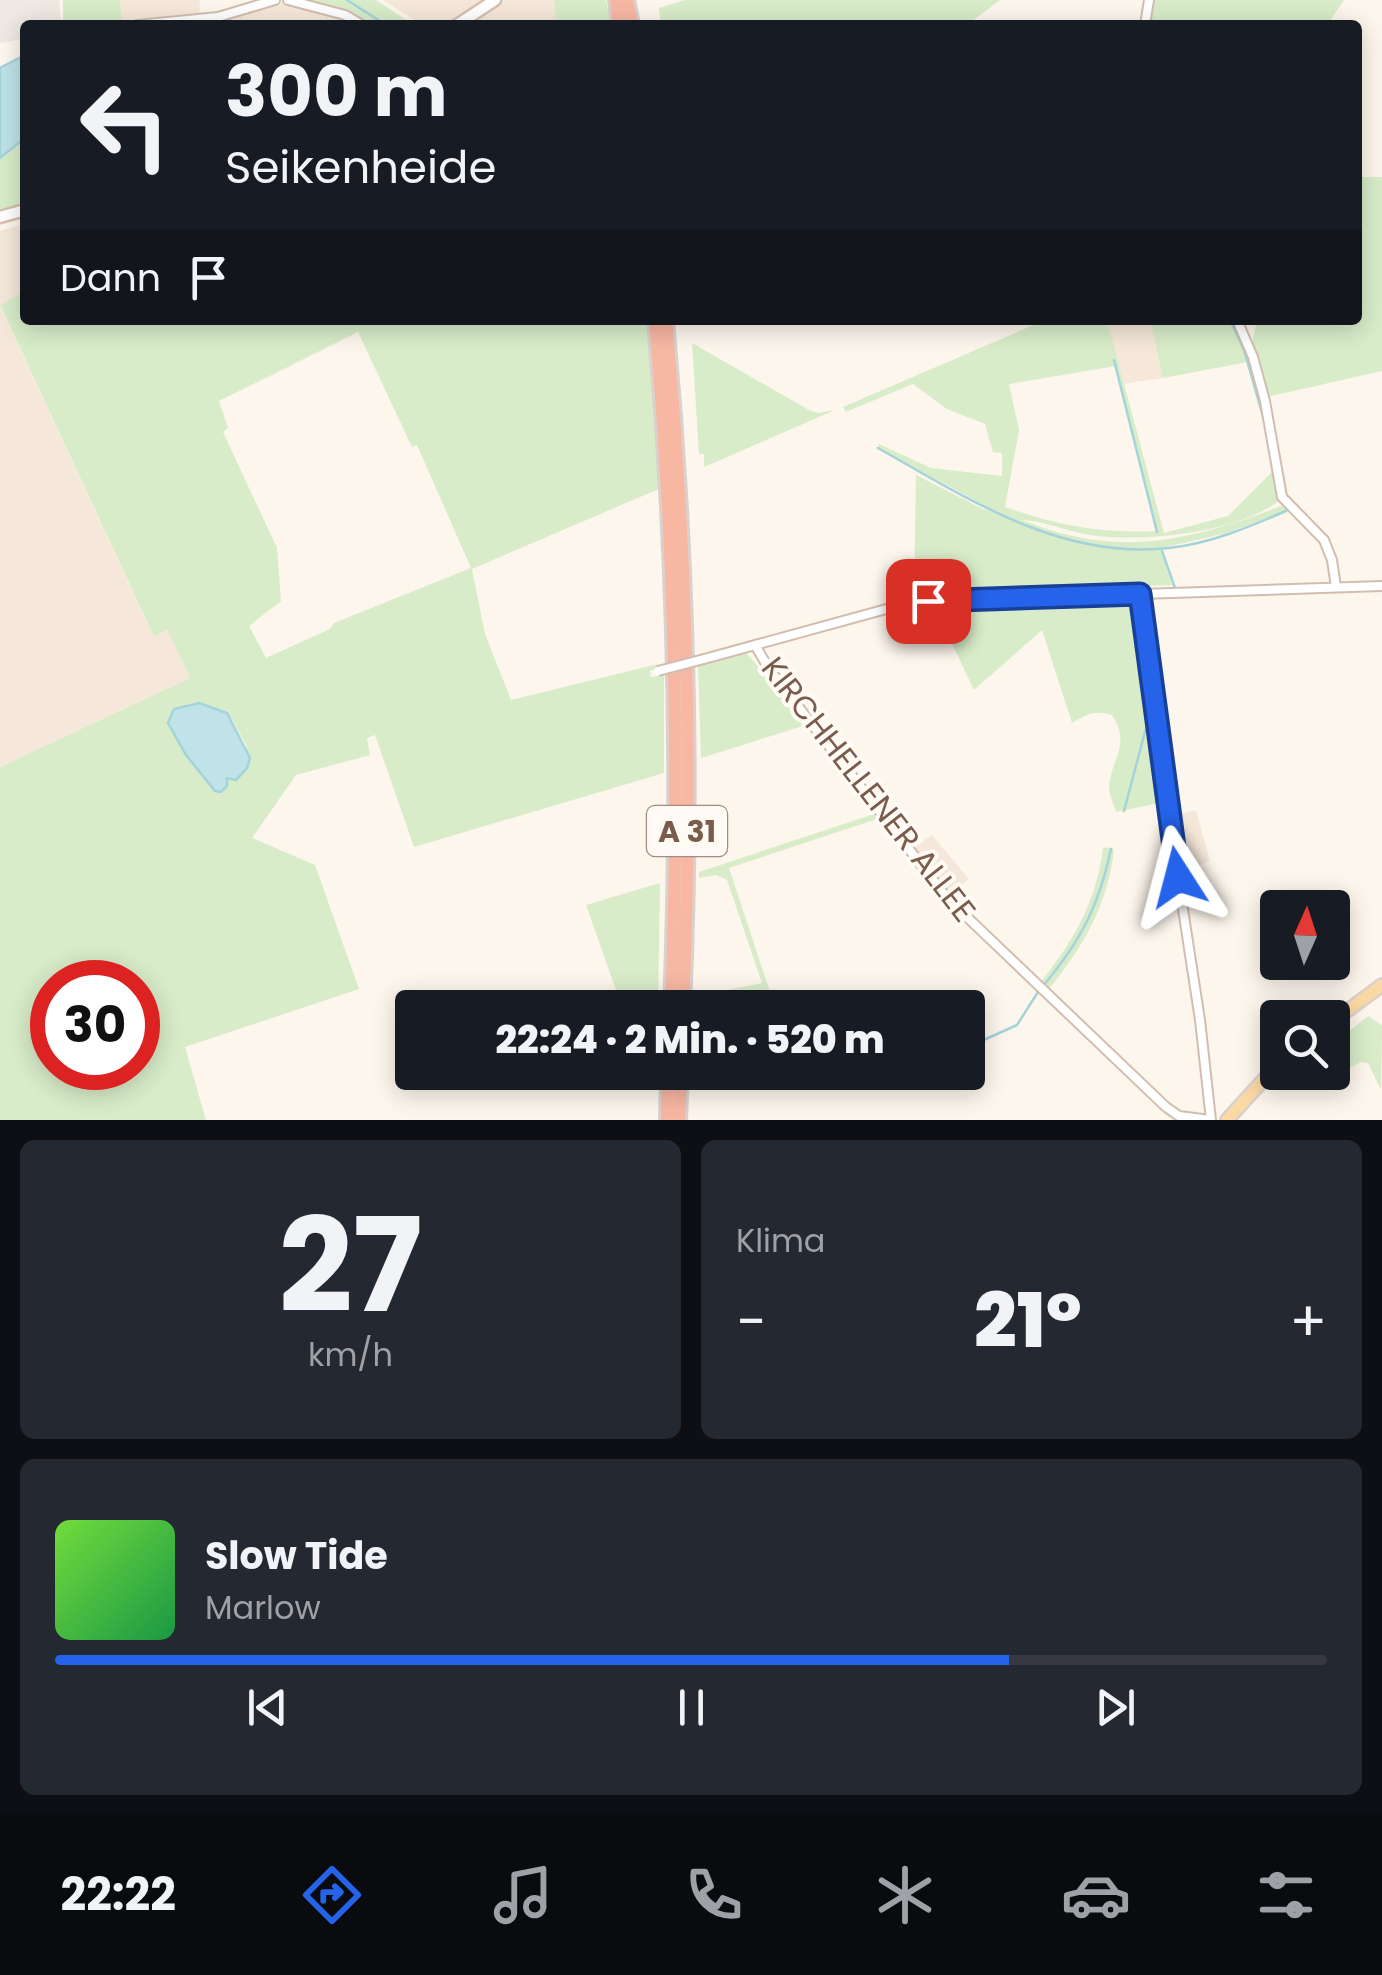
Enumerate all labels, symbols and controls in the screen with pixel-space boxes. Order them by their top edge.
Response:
text: 300 m [225,42,448,141]
icon: left [60,60,190,190]
text: Seikenheide [225,136,496,199]
icon: arrive [181,250,236,305]
text: Dann [60,251,161,304]
pin [886,559,971,644]
icon: arrive [901,574,956,629]
street label: KIRCHHELLENER ALLEE [751,647,987,931]
road number: A 31 [647,806,727,856]
position arrow [1126,825,1230,929]
north arrow [1260,890,1350,980]
map controls [1260,890,1350,1090]
speed limit sign: 30 [30,960,160,1090]
button: search [1260,1000,1350,1090]
text: 22:24 · 2 Min. · 520 m [495,1013,885,1066]
text: 27 [279,1174,422,1357]
text: Klima [736,1218,826,1263]
text: 21° [974,1268,1082,1373]
text: − [736,1283,766,1360]
text: + [1289,1283,1327,1360]
text: km/h [308,1332,393,1377]
text: Slow Tide [205,1529,388,1582]
text: Marlow [205,1585,321,1630]
icon: previous [240,1680,295,1735]
icon: pause [664,1680,719,1735]
icon: next [1088,1680,1143,1735]
icon: directions [297,1860,367,1930]
icon: music [488,1860,558,1930]
icon: phone [679,1860,749,1930]
icon: climate [870,1860,940,1930]
icon: car [1061,1860,1131,1930]
icon: filters [1251,1860,1321,1930]
text: 22:22 [60,1863,176,1926]

